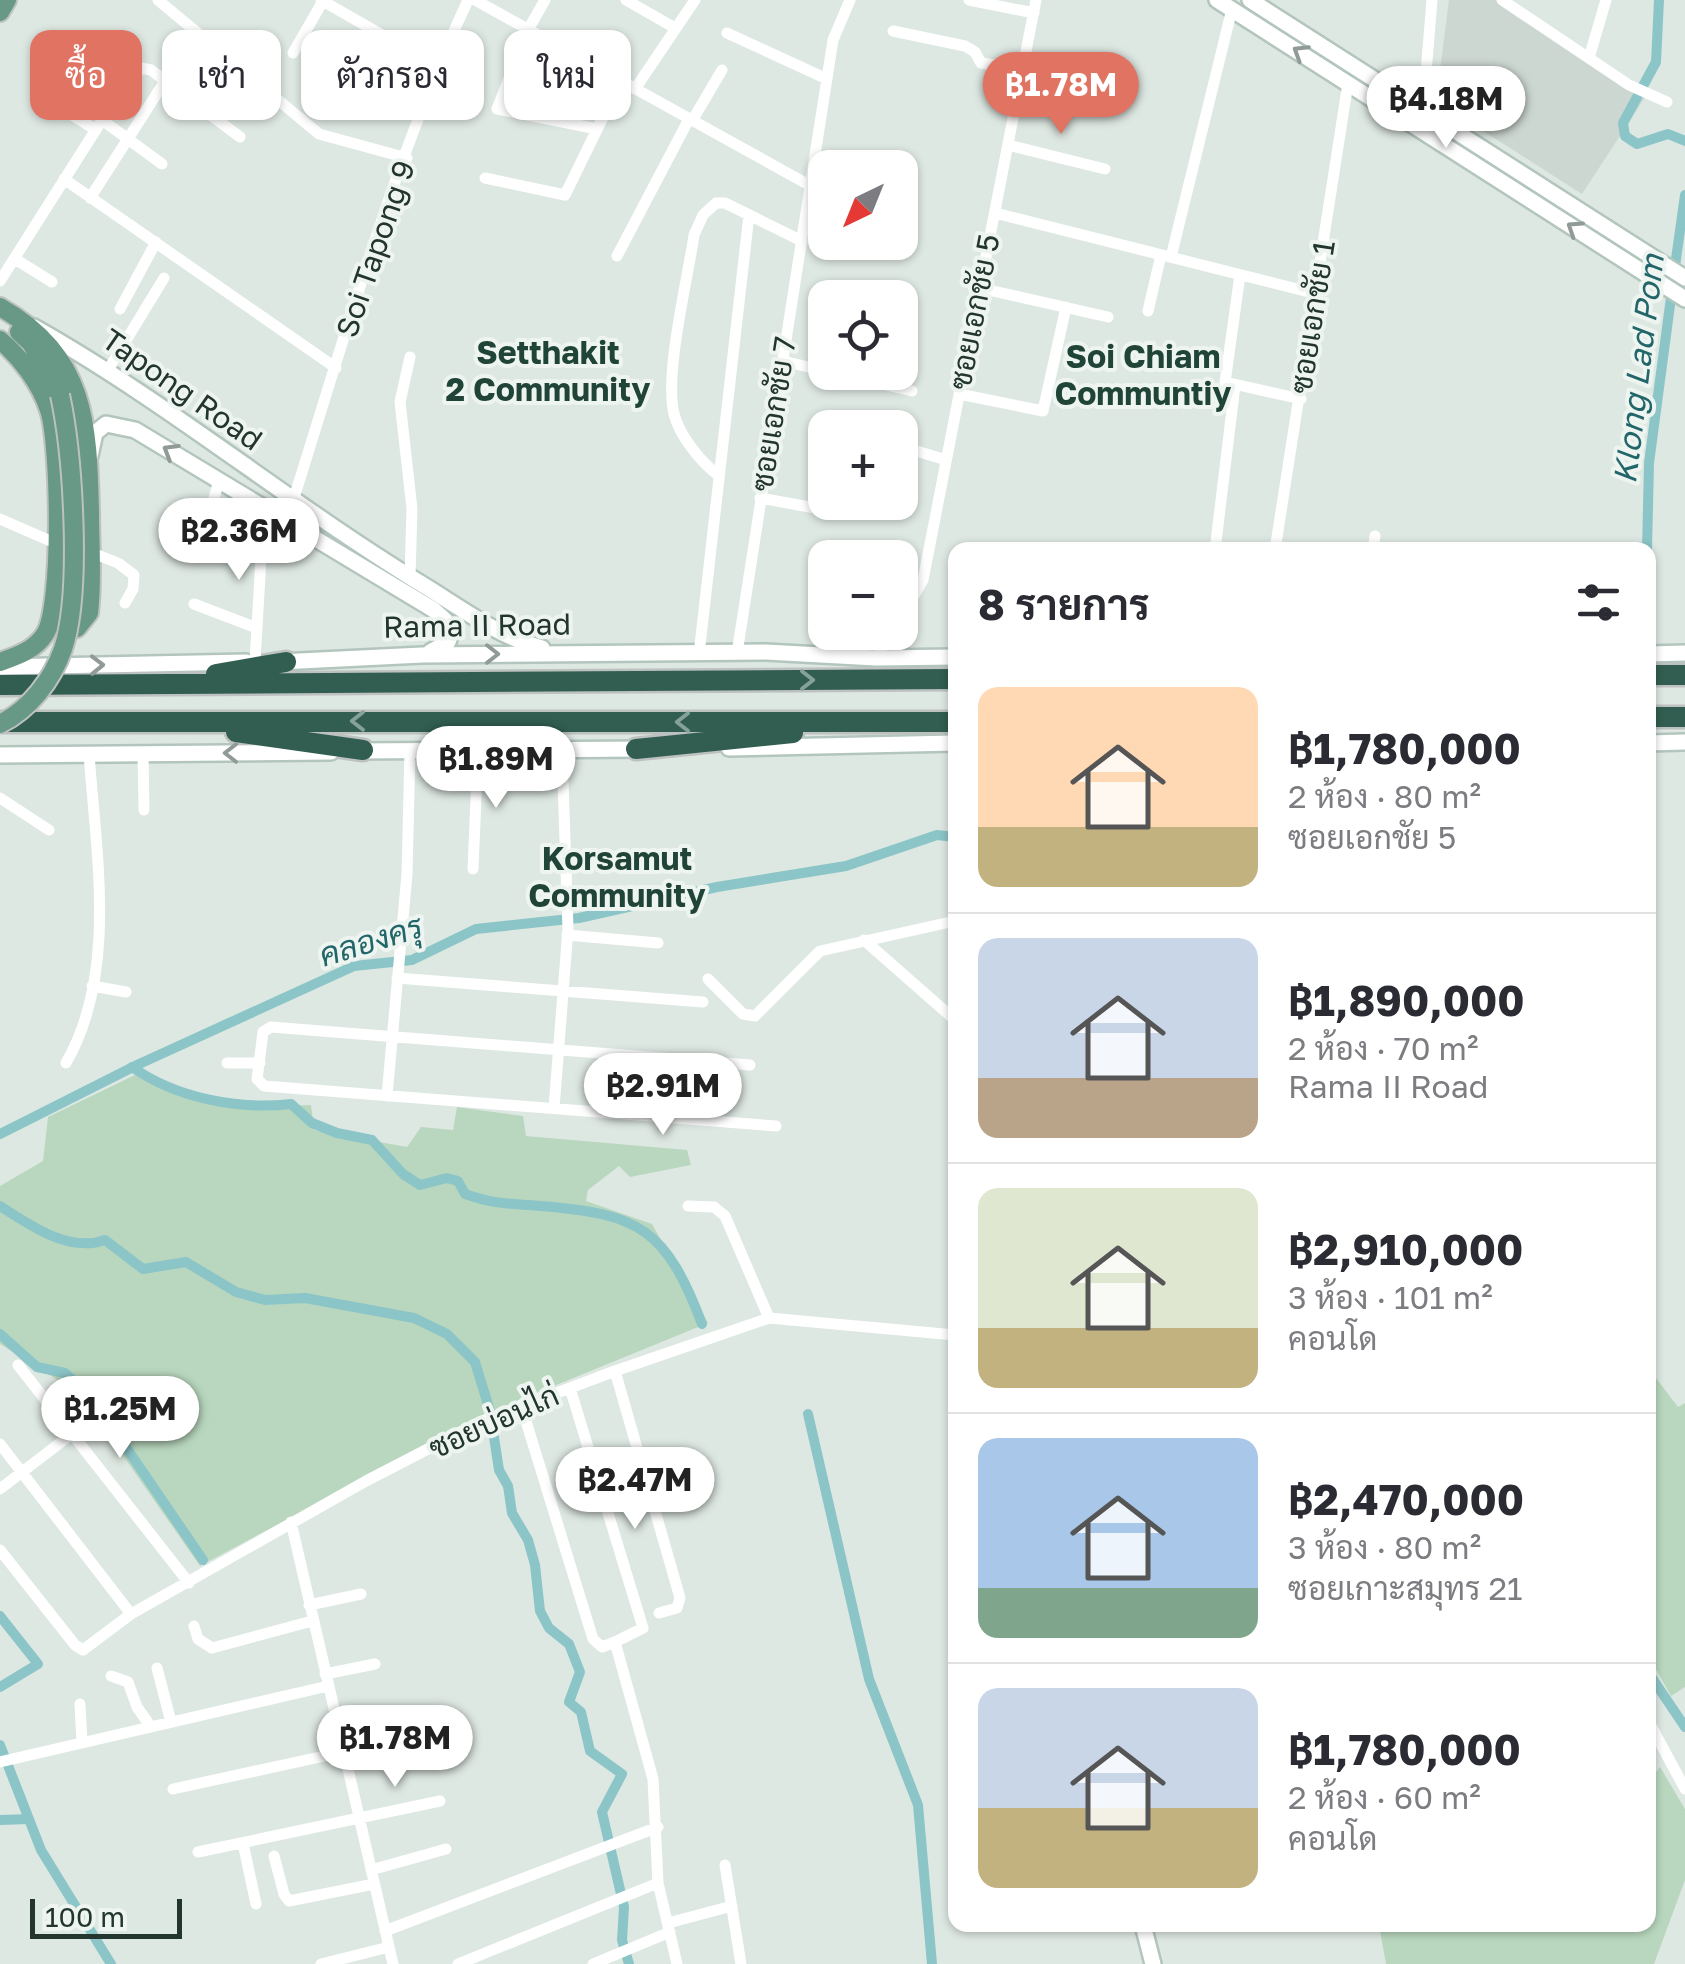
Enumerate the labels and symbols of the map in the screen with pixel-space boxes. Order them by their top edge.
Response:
one-way arrow [1293,46,1311,65]
pin: ฿1.78M [980,52,1142,137]
pin: ฿4.18M [1365,66,1527,151]
north arrow [808,150,918,260]
street label: Soi Tapong 9 [328,156,422,342]
one-way arrow [1566,222,1584,241]
street label: ซอยเอกชัย 5 [941,231,1007,393]
street label: ซอยเอกชัย 1 [1282,238,1342,396]
water label: Klong Lad Pom [1605,250,1671,486]
street label: Tapong Road [96,321,270,458]
district label: Setthakit 2 Community [446,333,650,408]
street label: ซอยเอกชัย 7 [743,334,803,494]
district label: Soi Chiam Communtiy [1054,337,1232,412]
one-way arrow [163,444,181,463]
pin: ฿2.36M [158,498,320,583]
street label: Rama II Road [383,605,571,645]
one-way arrow [485,644,501,665]
one-way arrow [90,654,106,675]
one-way arrow [800,669,815,691]
one-way arrow [349,710,364,732]
one-way arrow [674,711,690,733]
pin: ฿1.89M [415,726,577,811]
one-way arrow [222,742,238,764]
district label: Korsamut Community [528,839,706,914]
water label: คลองครุ [314,906,430,978]
pin: ฿2.91M [582,1053,744,1138]
pin: ฿1.25M [39,1376,201,1461]
street label: ซอยบ่อนไก่ [423,1376,564,1466]
pin: ฿2.47M [554,1447,716,1532]
pin: ฿1.78M [314,1705,476,1790]
scale bar [30,1894,182,1938]

